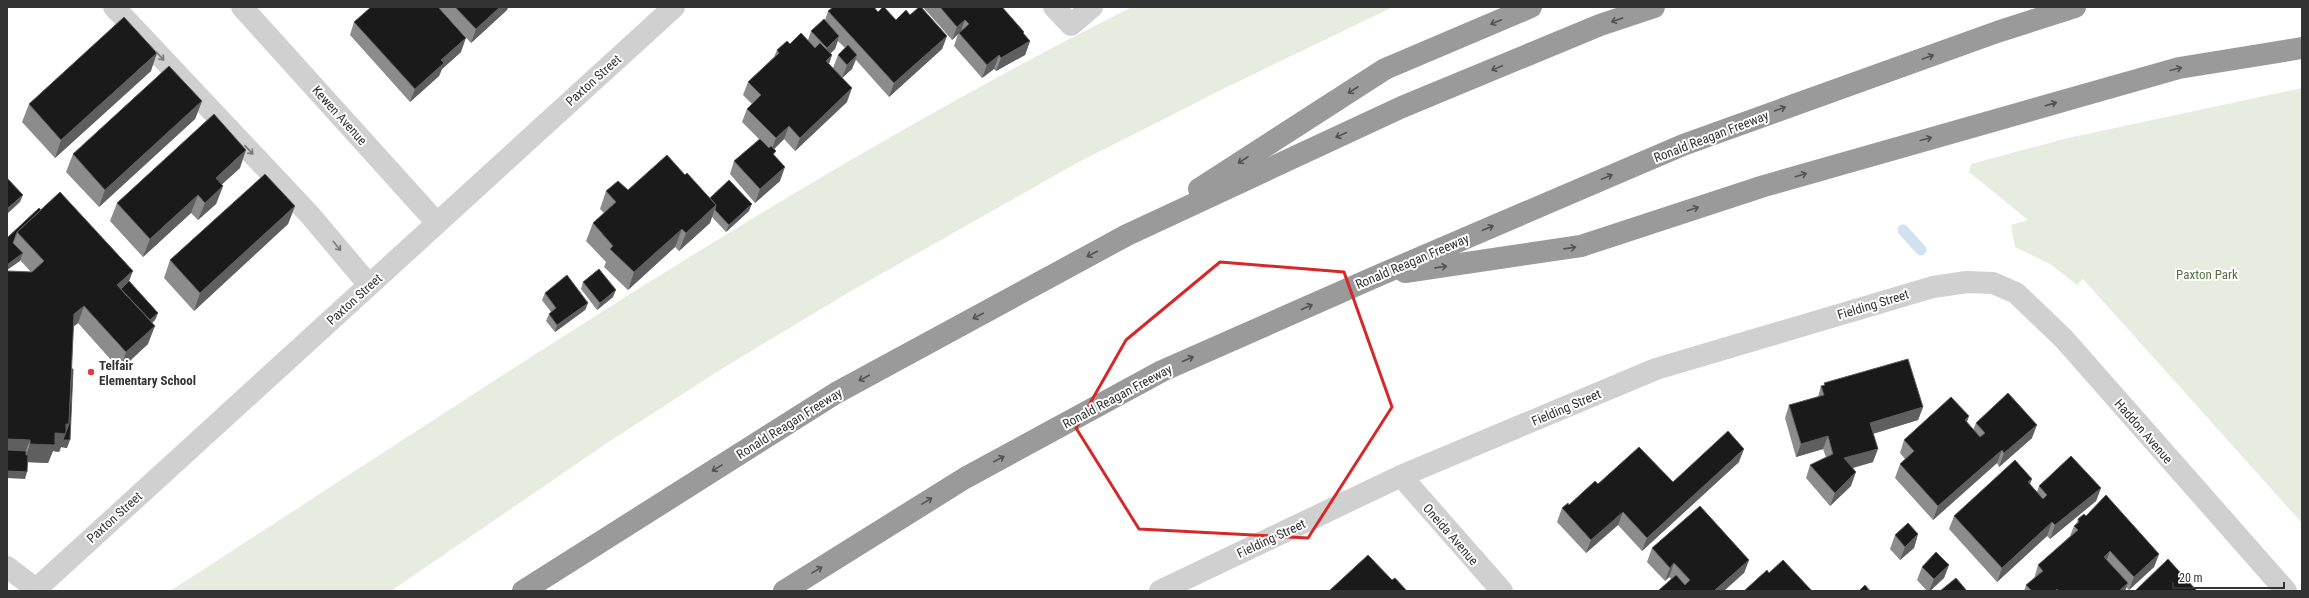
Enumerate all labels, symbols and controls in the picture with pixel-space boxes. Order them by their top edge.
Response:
one-way arrow [1612,16,1624,24]
one-way arrow [1490,19,1502,26]
one-way arrow [155,51,165,61]
street label: Paxton Street [563,52,624,109]
one-way arrow [1921,52,1933,60]
one-way arrow [2169,64,2182,72]
one-way arrow [1491,65,1503,72]
street label: Kewen Avenue [309,83,370,148]
one-way arrow [1348,86,1359,94]
one-way arrow [2044,100,2057,107]
one-way arrow [1774,105,1786,113]
street label: Ronald Reagan Freeway [1652,107,1771,165]
one-way arrow [1336,132,1348,139]
one-way arrow [1919,134,1932,142]
one-way arrow [244,145,254,155]
one-way arrow [1238,156,1249,164]
one-way arrow [1794,171,1807,178]
one-way arrow [1601,173,1613,180]
one-way arrow [1687,205,1700,212]
one-way arrow [1481,224,1493,231]
street label: Ronald Reagan Freeway [1353,231,1472,292]
one-way arrow [333,240,342,251]
one-way arrow [1563,244,1576,252]
one-way arrow [1087,250,1099,258]
one-way arrow [1434,263,1447,271]
park label: Paxton Park [2176,267,2238,282]
street label: Paxton Street [324,271,385,328]
street label: Fielding Street [1836,286,1911,322]
one-way arrow [1301,303,1313,310]
one-way arrow [972,312,984,320]
one-way arrow [1182,355,1194,363]
place label: Telfair Elementary School [99,358,196,388]
street label: Ronald Reagan Freeway [1060,361,1175,432]
marker: Telfair Elementary School [86,367,96,377]
one-way arrow [858,374,870,382]
street label: Ronald Reagan Freeway [734,385,845,462]
street label: Fielding Street [1529,386,1603,429]
street label: Haddon Avenue [2112,396,2176,467]
one-way arrow [993,455,1005,463]
one-way arrow [712,464,723,472]
street label: Paxton Street [84,489,145,546]
one-way arrow [922,497,933,505]
street label: Oneida Avenue [1420,501,1481,568]
street label: Fielding Street [1235,516,1308,561]
scale bar [2173,564,2284,590]
one-way arrow [811,566,823,574]
text: 20 m [2179,571,2203,585]

